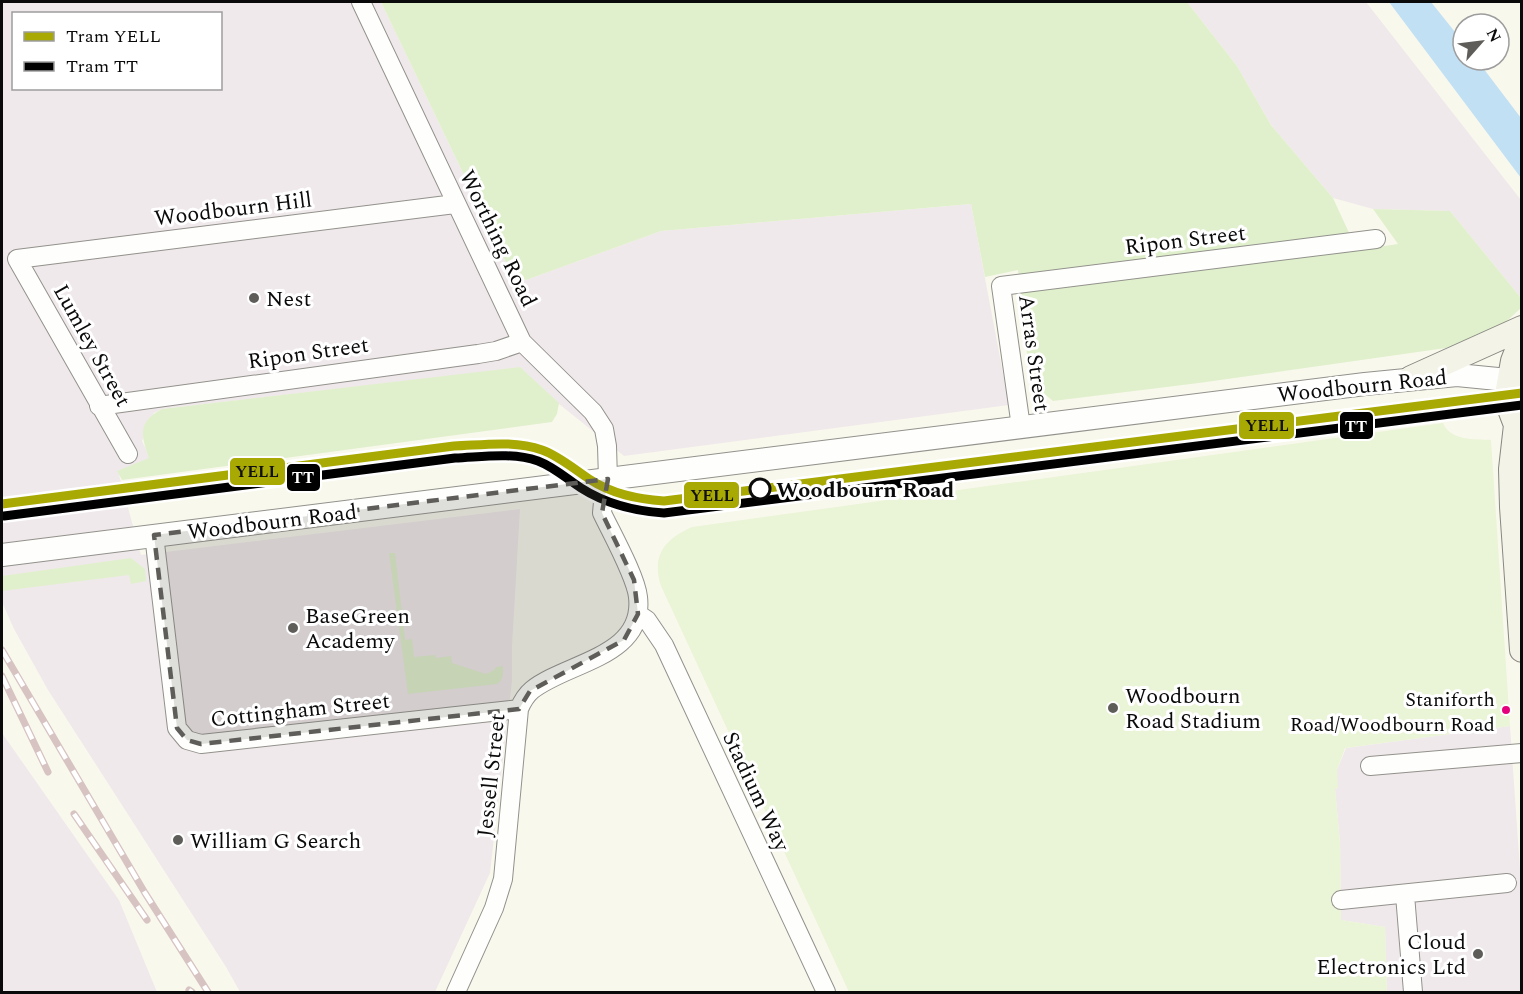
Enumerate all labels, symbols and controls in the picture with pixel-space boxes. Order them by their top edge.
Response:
legend [12,12,222,90]
north arrow [1451,12,1511,72]
text: Tram YELL [66,23,161,50]
text: N [1480,24,1507,47]
text: Tram TT [66,53,138,80]
street label: Worthing Road [450,164,545,313]
street label: Woodbourn Hill [152,183,314,236]
street label: Ripon Street [1123,217,1248,264]
street label: Lumley Street [44,278,139,413]
place label: Nest [266,283,312,316]
marker: Nest [247,291,261,305]
street label: Arras Street [1009,293,1058,414]
street label: Ripon Street [246,329,371,378]
street label: Woodbourn Road [1276,361,1449,412]
line badge: YELL [1238,411,1295,440]
line badge: TT [1339,411,1374,440]
text: YELL [1245,414,1289,438]
text: TT [1345,415,1367,439]
line badge: YELL [229,457,286,486]
text: YELL [235,460,279,484]
line badge: TT [286,463,321,492]
text: TT [292,466,314,490]
place label: Woodbourn Road [776,474,955,507]
marker: Woodbourn Road [749,478,771,500]
line badge: YELL [683,481,740,509]
text: YELL [690,484,734,508]
street label: Woodbourn Road [185,496,359,549]
place label: BaseGreen Academy [305,600,410,658]
marker: BaseGreen Academy [286,621,300,635]
place label: Woodbourn Road Stadium [1125,680,1261,738]
street label: Cottingham Street [209,685,392,736]
place label: Staniforth Road/Woodbourn Road [1290,685,1495,740]
marker: Woodbourn Road Stadium [1106,701,1120,715]
marker: Staniforth Road/Woodbourn Road [1500,704,1512,716]
street label: Jessell Street [469,711,514,839]
street label: Stadium Way [713,726,798,858]
place label: William G Search [190,825,361,858]
marker: William G Search [171,833,185,847]
place label: Cloud Electronics Ltd [1316,926,1466,984]
marker: Cloud Electronics Ltd [1471,947,1485,961]

